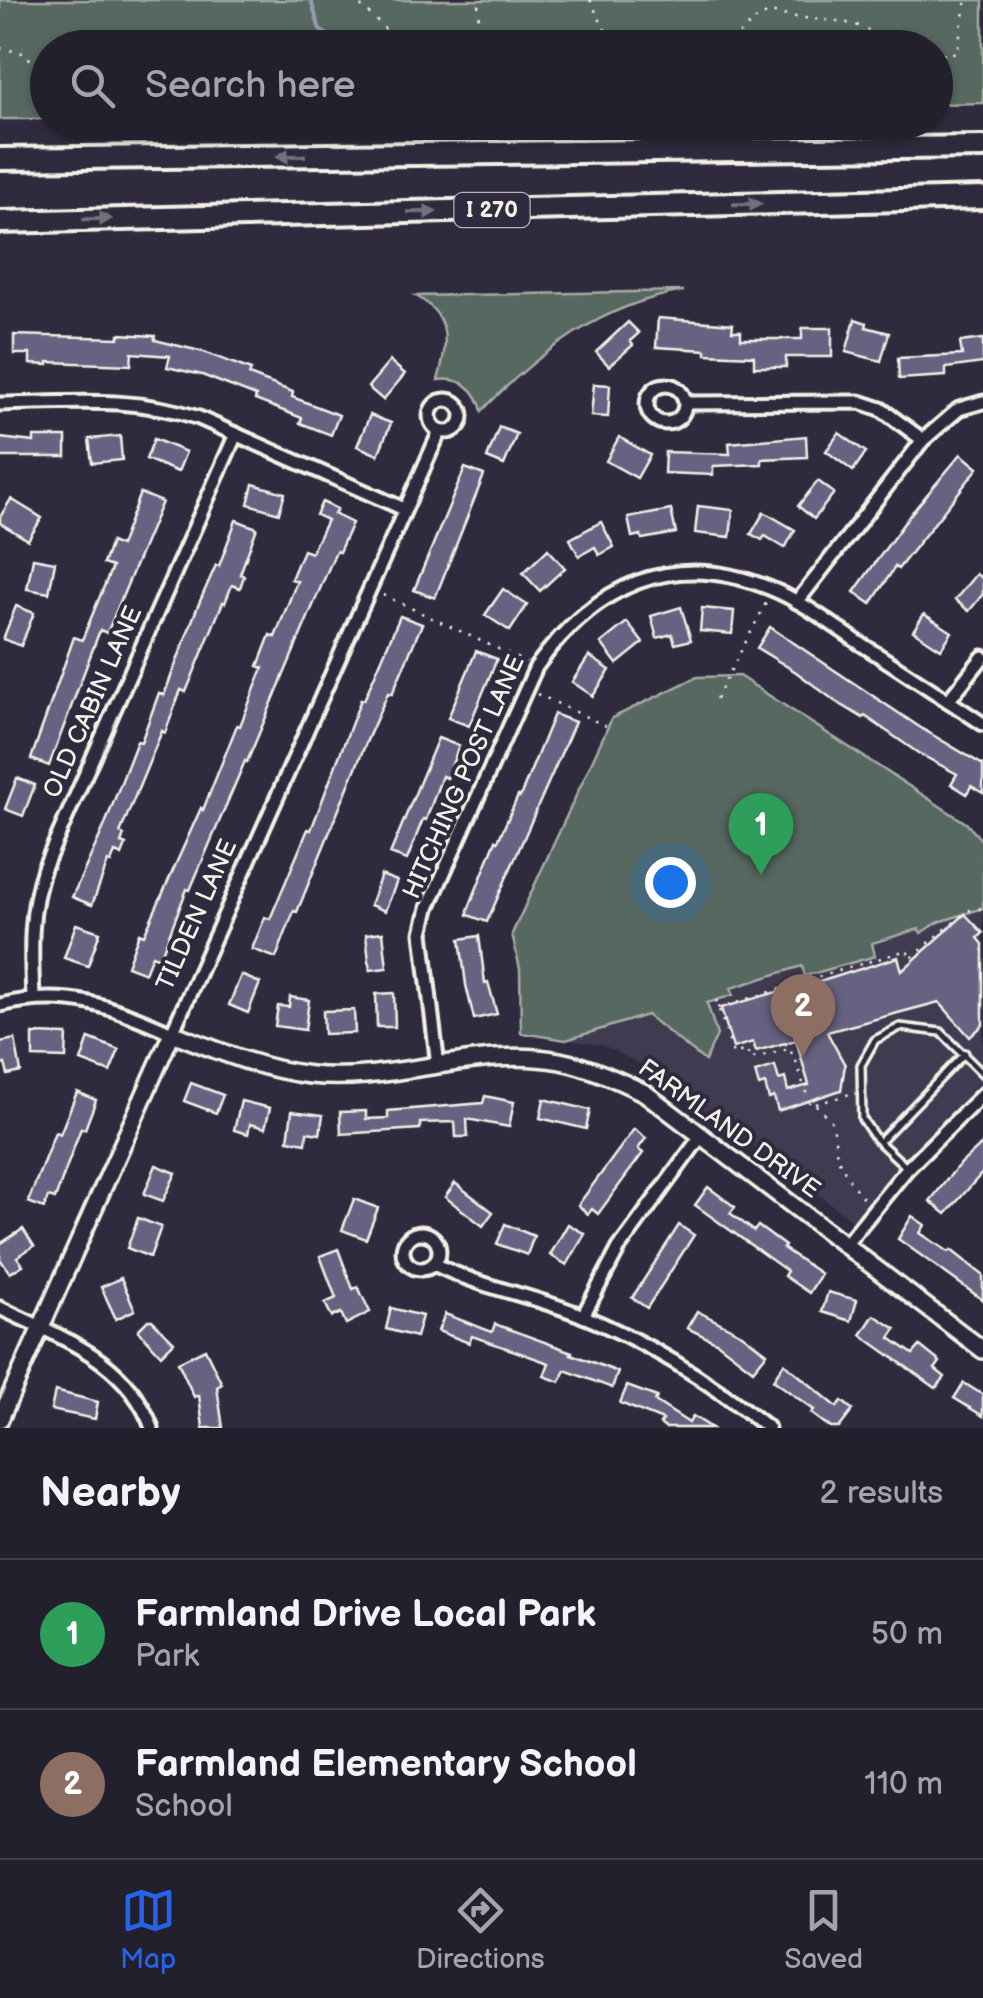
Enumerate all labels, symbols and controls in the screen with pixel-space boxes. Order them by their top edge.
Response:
search box [30,30,953,140]
icon: search [65,58,120,113]
text: Search here [145,63,356,108]
one-way arrow [274,148,306,164]
road number: I 270 [454,193,530,227]
one-way arrow [732,196,764,212]
one-way arrow [407,203,439,219]
one-way arrow [82,211,114,227]
street label: OLD CABIN LANE [37,601,149,803]
street label: HITCHING POST LANE [396,650,532,904]
pin: 1 [728,792,794,875]
street label: TILDEN LANE [150,835,244,995]
your location [645,857,696,908]
pin: 2 [770,974,836,1056]
street label: FARMLAND DRIVE [632,1053,826,1205]
text: Nearby [40,1468,180,1519]
text: 2 results [819,1474,943,1513]
text: Farmland Drive Local Park [135,1592,596,1637]
text: 1 [66,1615,79,1654]
text: 50 m [871,1615,943,1654]
text: Park [135,1637,199,1676]
text: Farmland Elementary School [135,1742,637,1787]
text: 2 [63,1765,82,1804]
text: 110 m [864,1765,943,1804]
text: School [135,1787,233,1826]
tab: Map [120,1883,176,1976]
tab: Directions [416,1883,545,1976]
tab: Saved [785,1883,863,1976]

